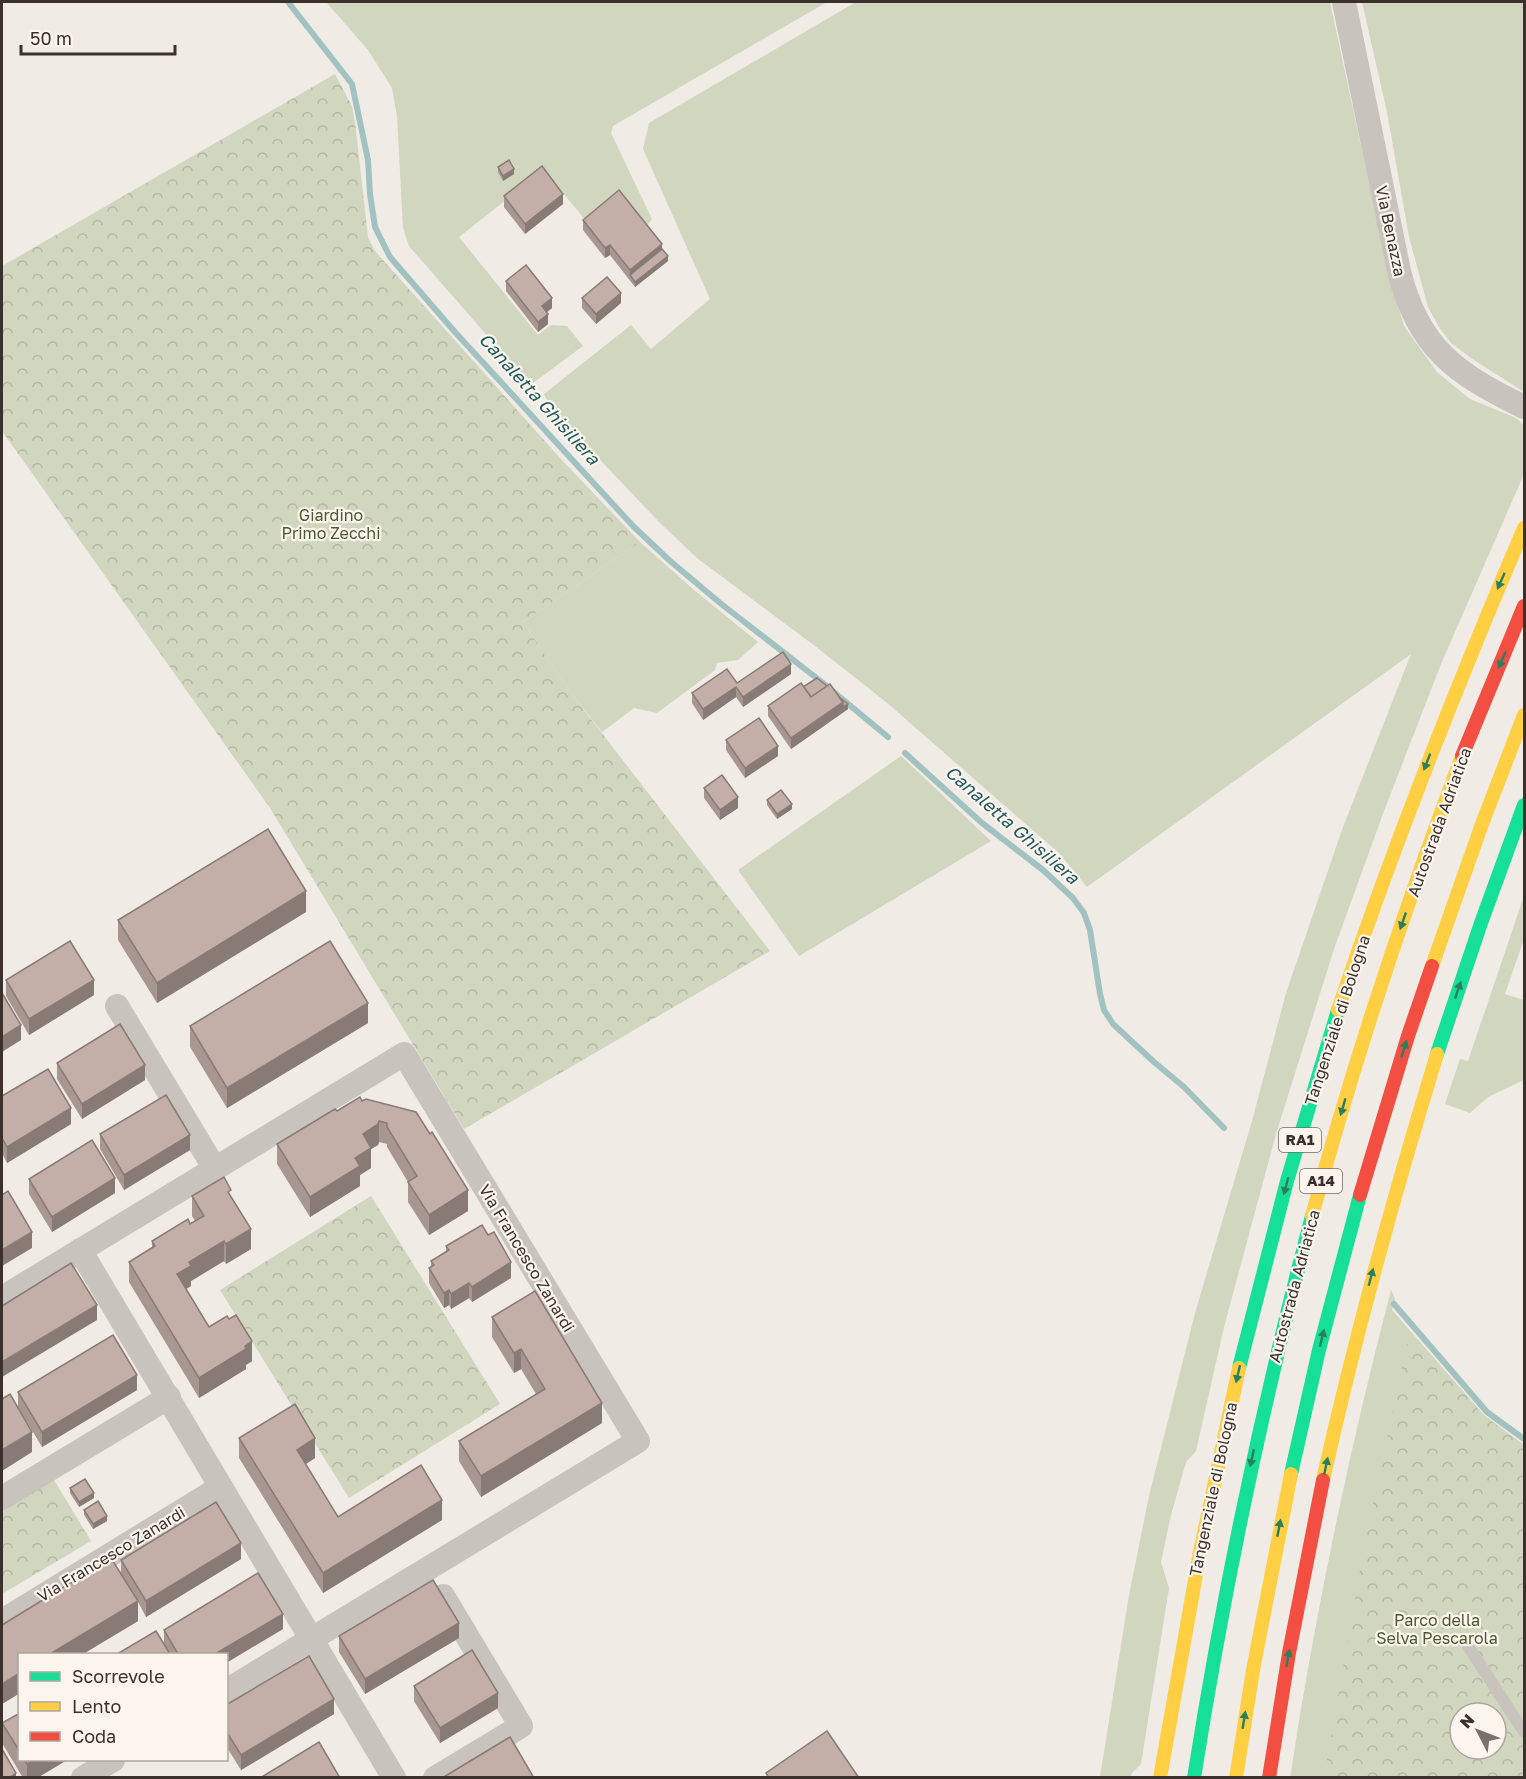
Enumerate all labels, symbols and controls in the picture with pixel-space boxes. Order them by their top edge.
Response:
scale bar [21,18,176,56]
text: 50 m [30,27,72,49]
street label: Via Benazza [1372,184,1410,278]
water label: Canaletta Ghisiliera [475,328,605,469]
park label: Giardino Primo Zecchi [282,505,380,543]
one-way arrow [1496,573,1506,591]
one-way arrow [1497,652,1507,670]
street label: Autostrada Adriatica [1403,745,1475,899]
one-way arrow [1422,753,1432,771]
water label: Canaletta Ghisiliera [941,760,1084,889]
one-way arrow [1397,912,1407,930]
street label: Tangenziale di Bologna [1300,932,1374,1108]
one-way arrow [1453,980,1463,998]
one-way arrow [1400,1040,1409,1058]
one-way arrow [1338,1098,1347,1116]
road number: RA1 [1279,1128,1321,1152]
road number: A14 [1300,1169,1342,1193]
one-way arrow [1281,1177,1290,1195]
street label: Via Francesco Zanardi [475,1180,579,1336]
street label: Autostrada Adriatica [1264,1207,1324,1365]
one-way arrow [1367,1268,1377,1286]
one-way arrow [1318,1329,1328,1347]
one-way arrow [1232,1365,1242,1384]
street label: Tangenziale di Bologna [1185,1400,1241,1578]
one-way arrow [1247,1449,1256,1468]
one-way arrow [1321,1457,1331,1476]
street label: Via Francesco Zanardi [33,1502,189,1606]
one-way arrow [1275,1518,1284,1537]
park label: Parco della Selva Pescarola [1376,1610,1498,1648]
one-way arrow [1284,1648,1293,1667]
legend [18,1653,228,1761]
text: Scorrevole [72,1665,165,1687]
text: Lento [72,1695,121,1717]
north arrow [1448,1701,1508,1761]
one-way arrow [1240,1710,1249,1729]
text: N [1455,1710,1478,1732]
text: Coda [72,1725,116,1747]

